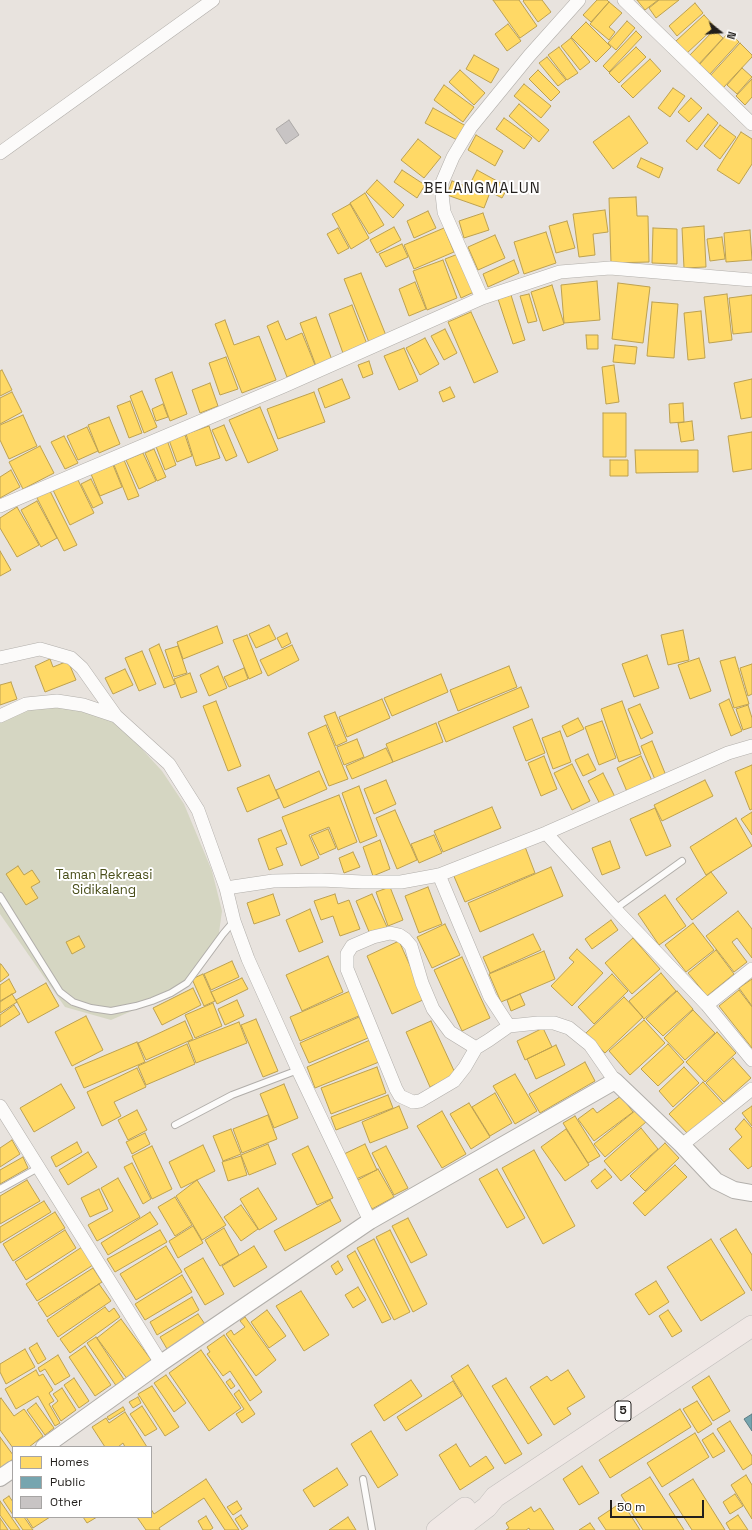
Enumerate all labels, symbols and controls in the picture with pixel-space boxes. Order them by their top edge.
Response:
north arrow [700,12,740,52]
text: N [724,30,739,41]
district label: BELANGMALUN [423,180,541,198]
park label: Taman Rekreasi Sidikalang [56,867,152,898]
road number: 5 [615,1401,631,1421]
legend [12,1446,152,1518]
text: Homes [50,1454,89,1470]
text: Public [50,1474,85,1490]
scale bar [612,1492,706,1518]
text: Other [50,1494,83,1510]
text: 50 m [617,1499,645,1515]

